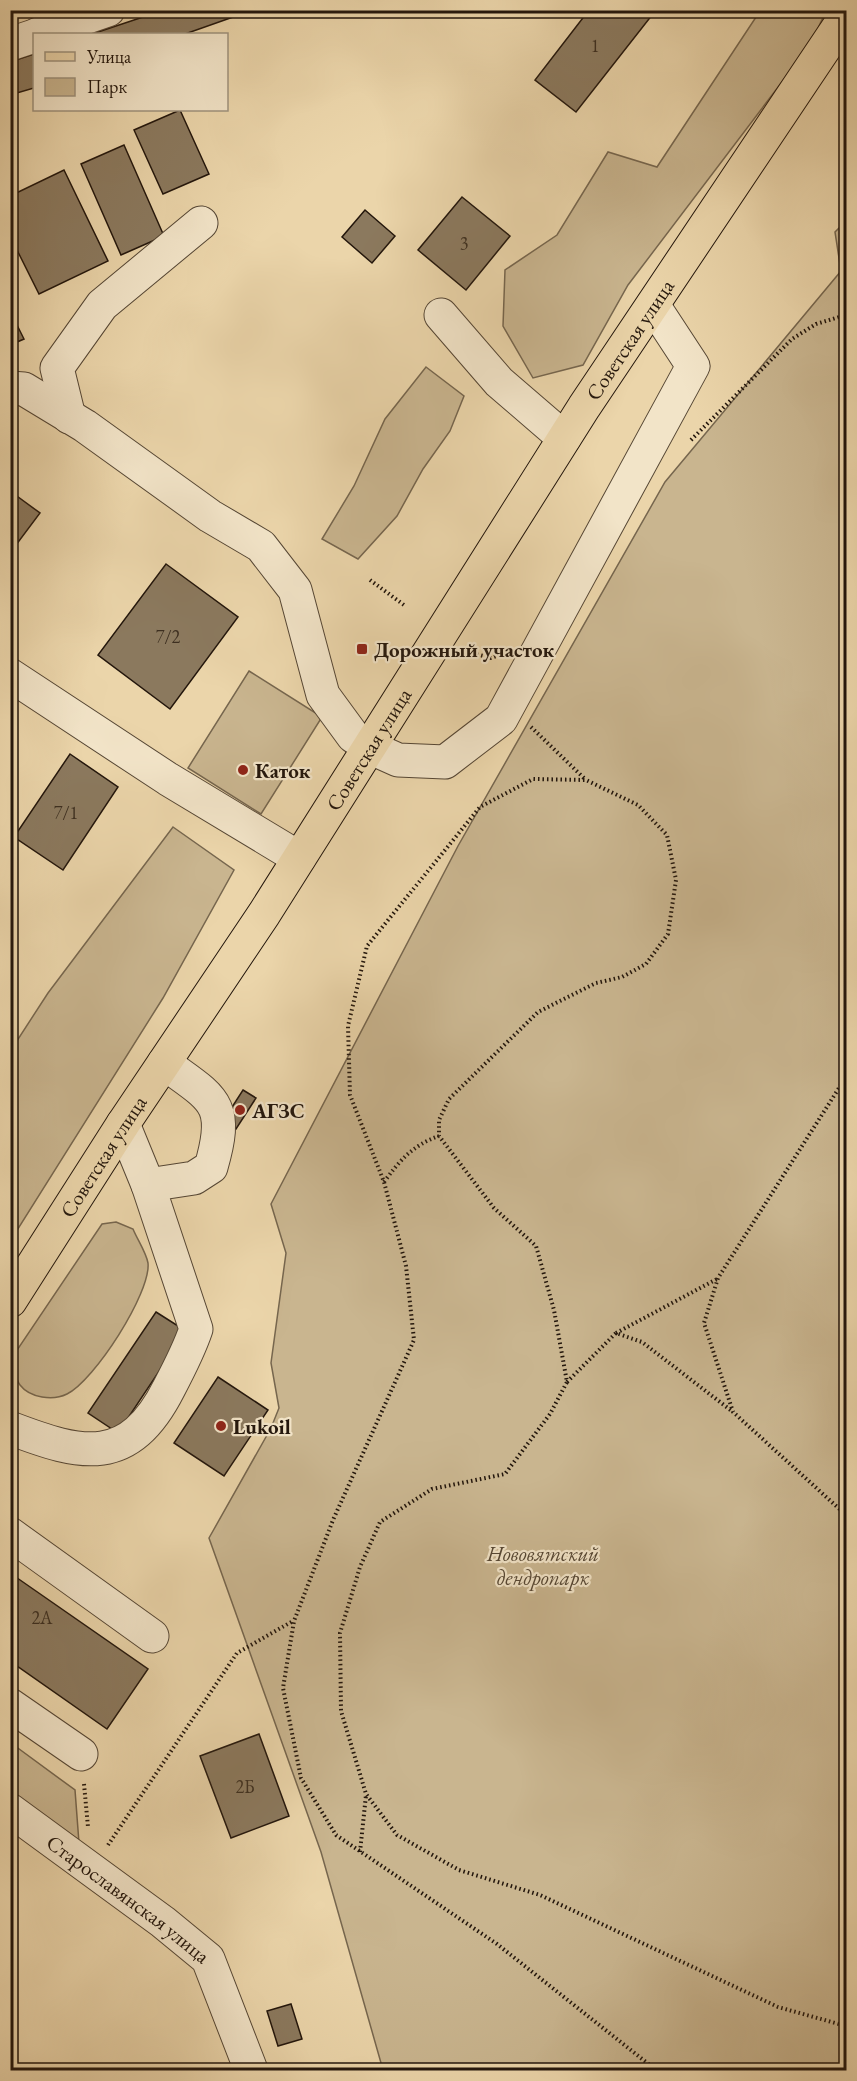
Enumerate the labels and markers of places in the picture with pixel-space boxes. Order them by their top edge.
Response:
place label: Дорожный участок [374,636,555,663]
marker: Дорожный участок [355,642,369,656]
place label: Каток [255,757,311,784]
marker: Каток [236,763,250,777]
place label: АГЗС [251,1097,305,1124]
marker: АГЗС [233,1103,247,1117]
place label: Lukoil [233,1413,291,1440]
marker: Lukoil [214,1419,228,1433]

